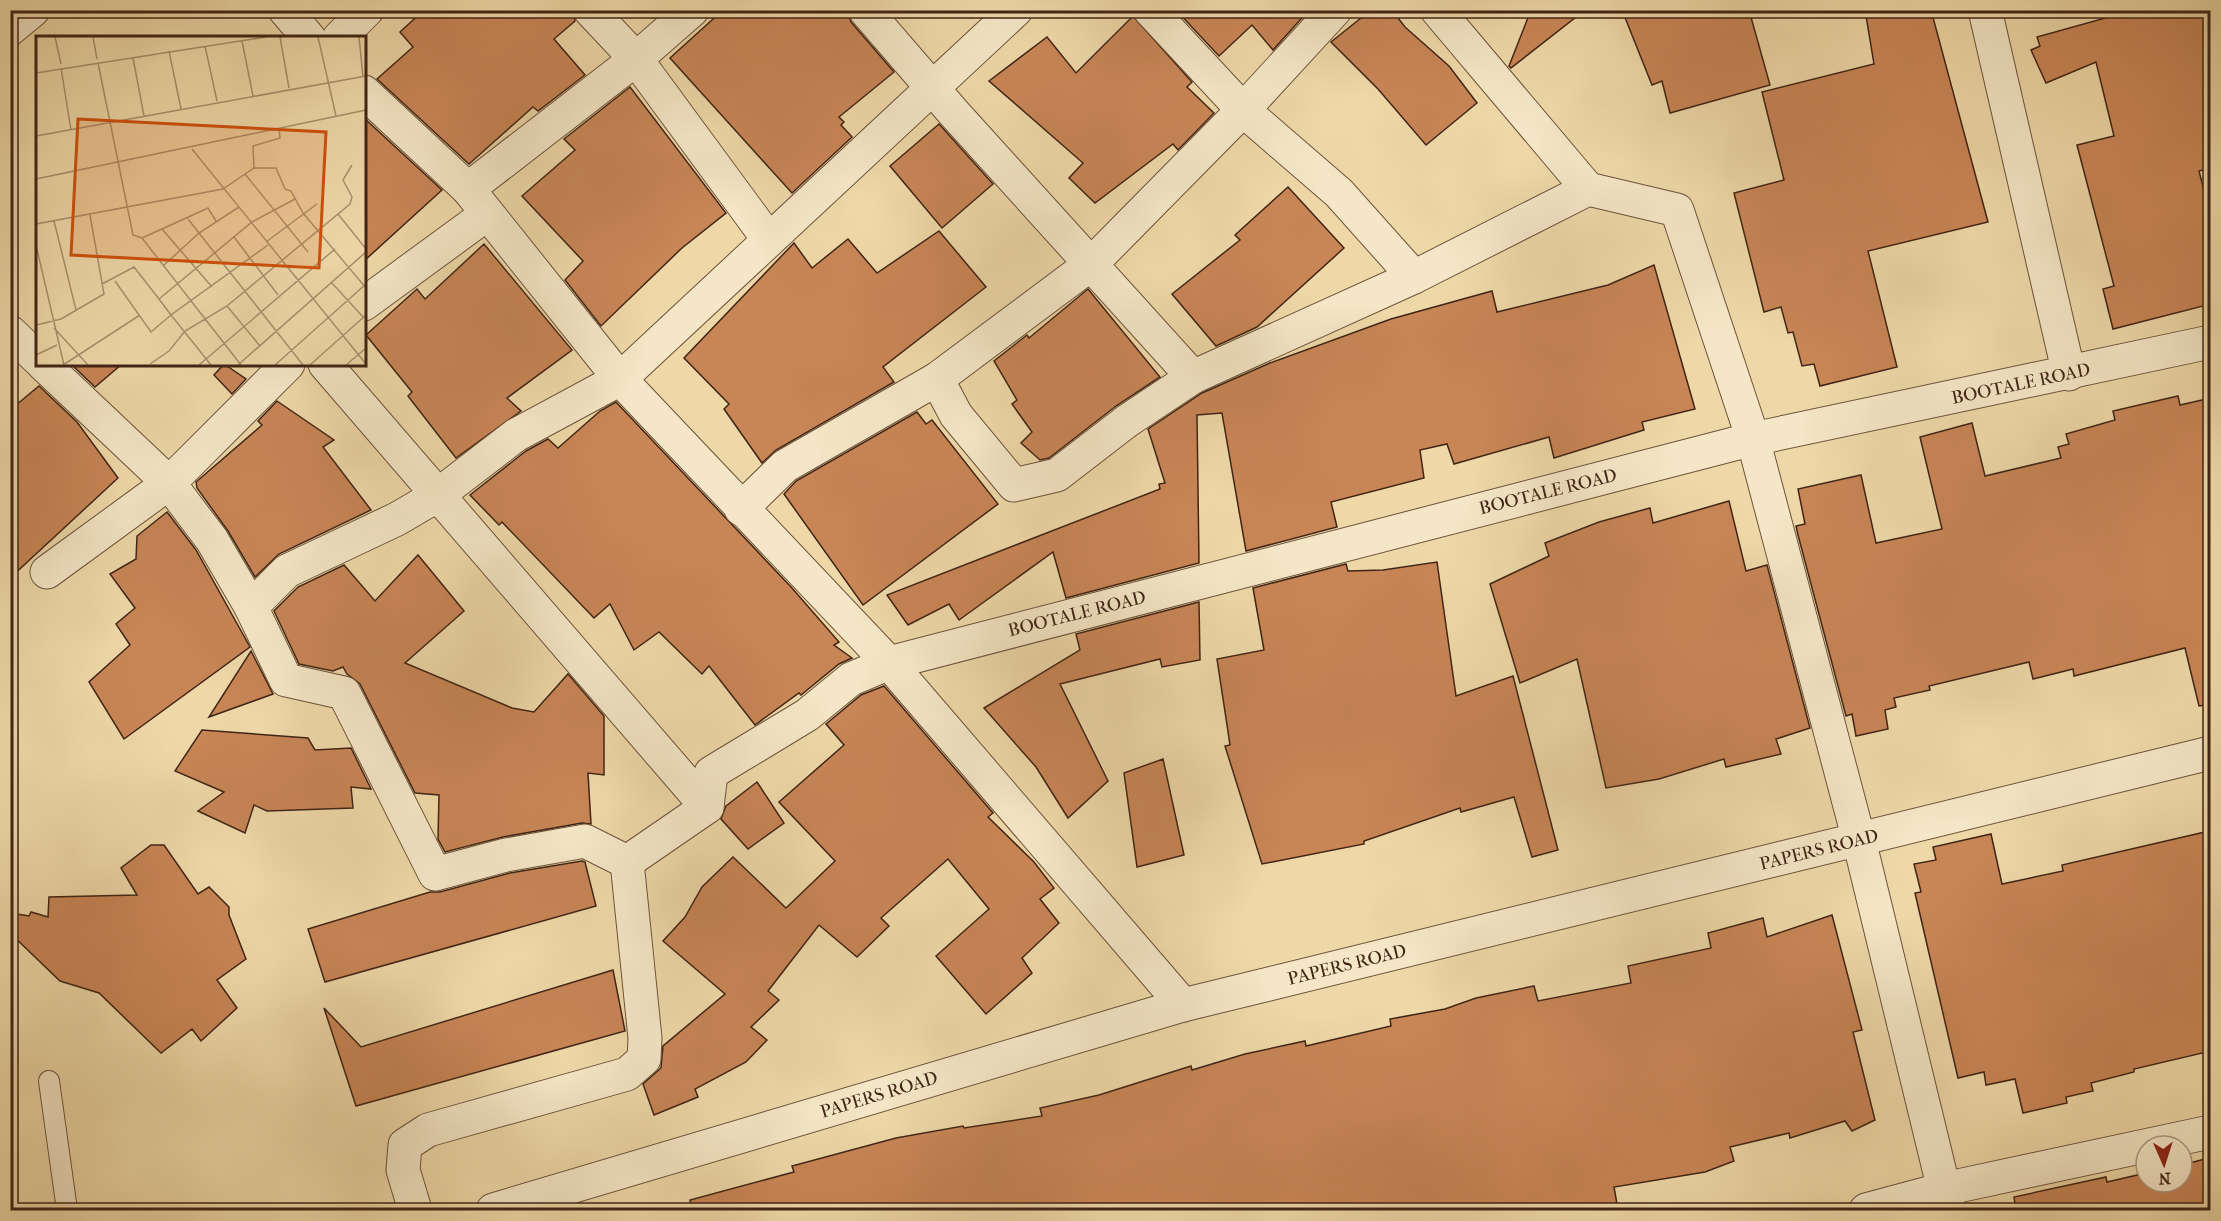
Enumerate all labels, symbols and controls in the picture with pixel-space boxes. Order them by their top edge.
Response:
inset map [36,36,366,366]
street label: BOOTALE ROAD [1950,359,2092,409]
street label: BOOTALE ROAD [1477,465,1619,519]
street label: BOOTALE ROAD [1006,587,1148,641]
street label: PAPERS ROAD [1757,825,1881,875]
street label: PAPERS ROAD [1285,940,1409,990]
street label: PAPERS ROAD [818,1067,940,1123]
north arrow [2134,1134,2194,1194]
text: N [2157,1169,2171,1188]

